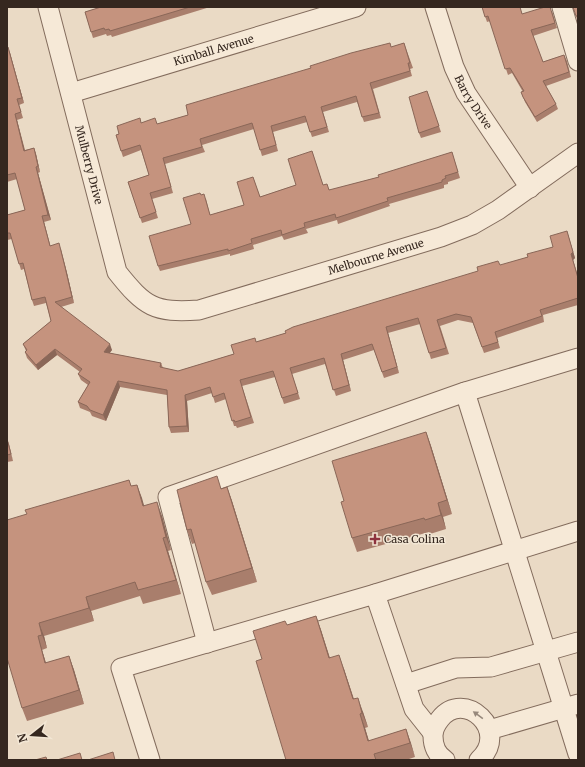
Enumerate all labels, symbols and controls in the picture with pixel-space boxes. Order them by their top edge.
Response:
street label: Kimball Avenue [172,31,256,69]
street label: Barry Drive [452,73,495,132]
street label: Mulberry Drive [72,124,106,206]
street label: Melbourne Avenue [326,236,426,278]
place label: Casa Colina [384,532,445,546]
marker: Casa Colina [369,533,381,545]
one-way arrow [472,711,483,719]
north arrow [12,715,52,755]
text: N [14,731,30,744]

